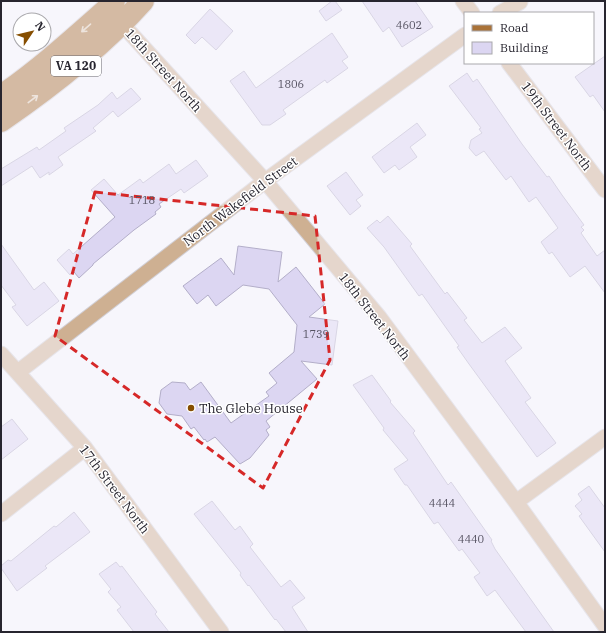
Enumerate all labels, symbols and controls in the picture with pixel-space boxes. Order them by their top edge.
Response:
north arrow [12,12,52,52]
legend [464,12,594,64]
house number: 4602 [396,18,422,32]
text: N [32,19,49,34]
text: Road [500,20,529,35]
one-way arrow [81,23,91,32]
street label: 18th Street North [122,25,206,116]
text: Building [500,40,548,55]
road number: VA 120 [51,56,101,76]
house number: 1806 [278,77,304,91]
street label: 19th Street North [518,79,596,174]
one-way arrow [27,95,38,103]
street label: North Wakefield Street [180,153,301,250]
house number: 1718 [129,193,155,207]
street label: 18th Street North [335,269,414,364]
house number: 1739 [303,327,329,341]
place label: The Glebe House [199,400,303,417]
marker: The Glebe House [186,403,196,413]
street label: 17th Street North [76,442,154,537]
house number: 4444 [429,496,456,510]
house number: 4440 [458,532,485,546]

